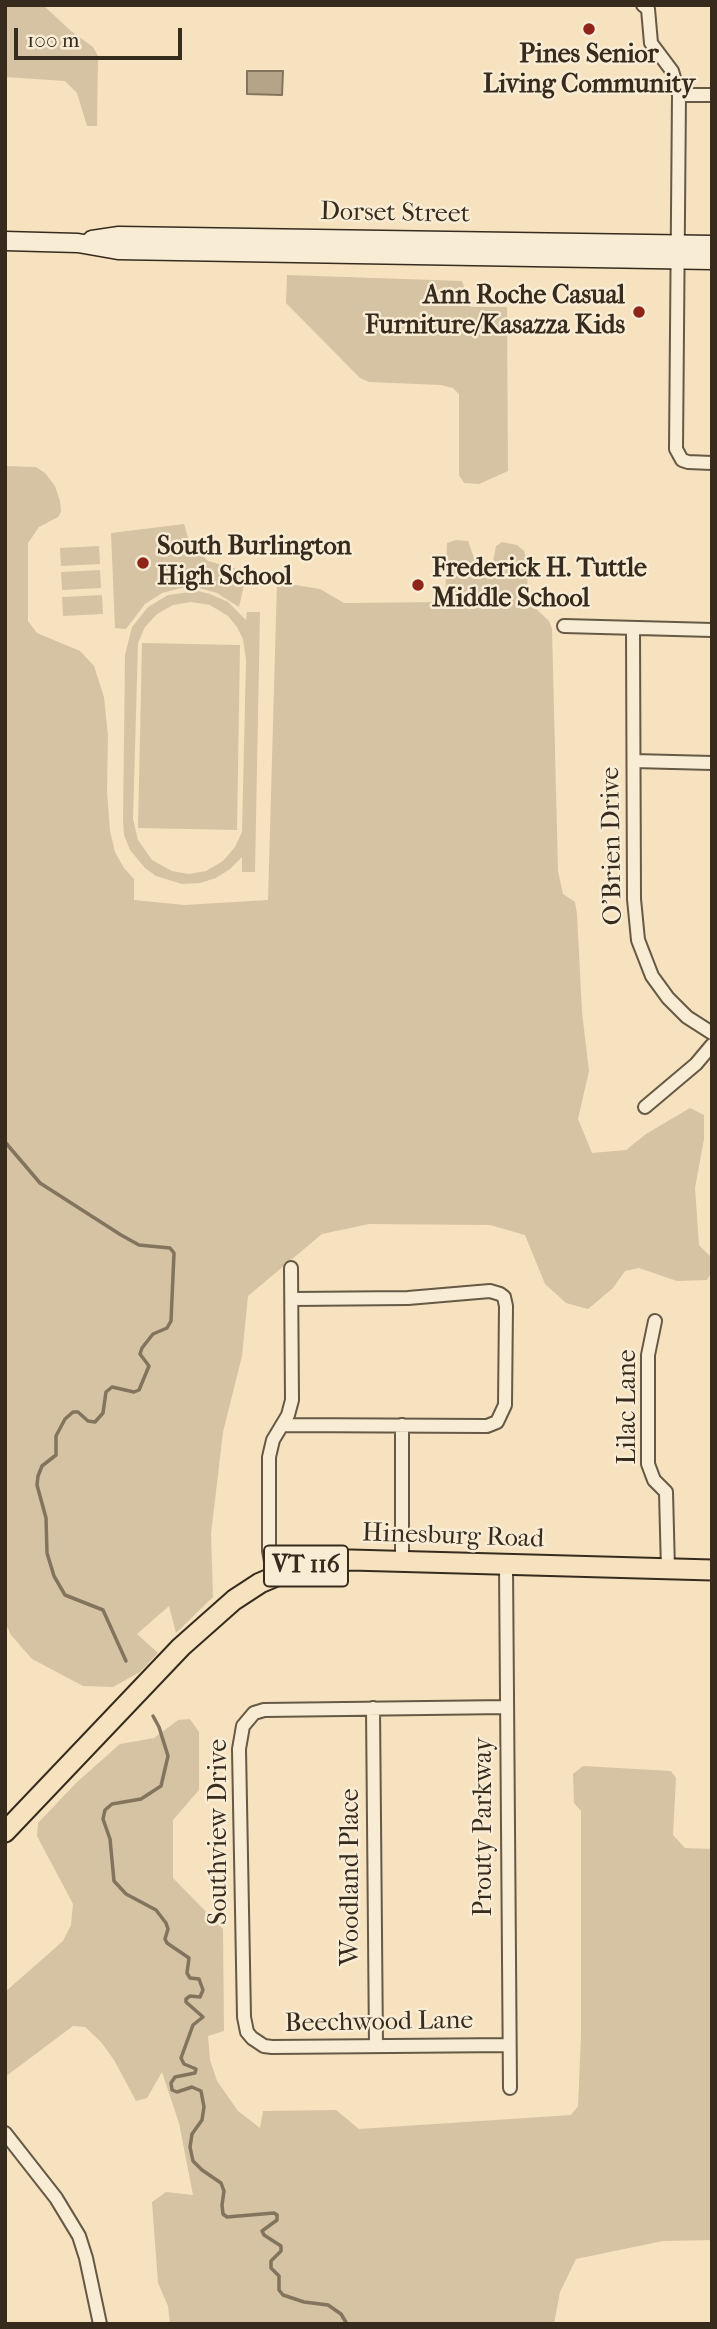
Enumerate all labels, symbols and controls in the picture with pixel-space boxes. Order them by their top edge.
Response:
scale bar [18,14,186,58]
marker: Pines Senior Living Community [581,21,597,37]
text: 100 m [27,28,80,52]
place label: Pines Senior Living Community [483,40,695,102]
street label: Dorset Street [320,197,470,231]
place label: Ann Roche Casual Furniture/Kasazza Kids [365,281,625,342]
marker: Ann Roche Casual Furniture/Kasazza Kids [631,304,647,320]
place label: South Burlington High School [157,532,352,594]
place label: Frederick H. Tuttle Middle School [432,554,647,616]
marker: South Burlington High School [135,555,151,571]
marker: Frederick H. Tuttle Middle School [410,577,426,593]
street label: O'Brien Drive [596,766,630,926]
street label: Lilac Lane [613,1349,645,1465]
street label: Hinesburg Road [361,1518,545,1556]
road number: VT 116 [264,1546,348,1586]
street label: Prouty Parkway [469,1737,501,1917]
street label: Southview Drive [204,1739,236,1925]
street label: Woodland Place [336,1788,368,1966]
street label: Beechwood Lane [284,2006,474,2040]

